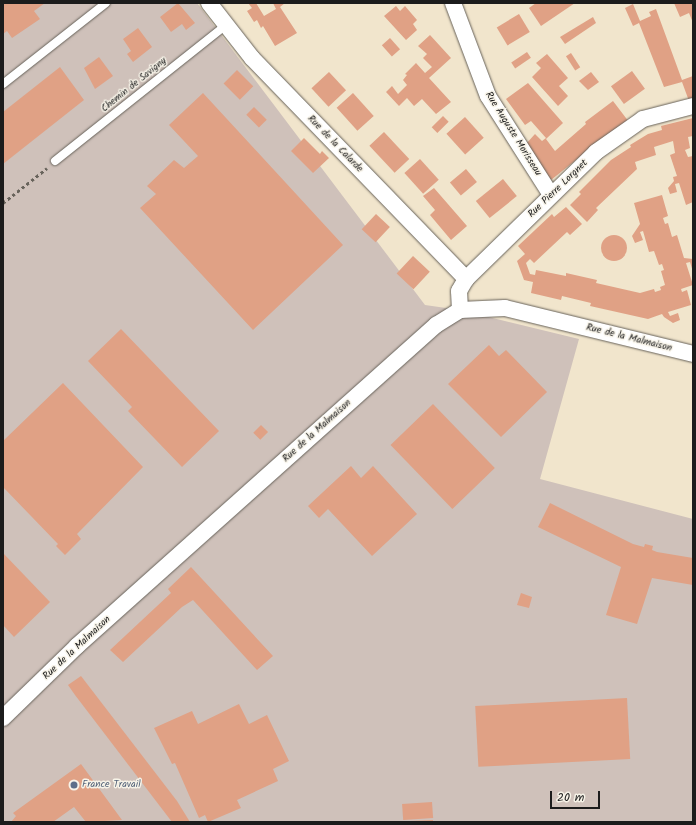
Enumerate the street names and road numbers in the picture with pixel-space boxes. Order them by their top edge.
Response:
street label: Chemin de Savigny [99,55,169,115]
street label: Rue Auguste Morisseau [482,90,544,178]
street label: Rue de la Calarde [305,113,365,175]
street label: Rue Pierre Lorgnet [526,157,590,221]
street label: Rue de la Malmaison [585,322,673,354]
street label: Rue de la Malmaison [280,397,354,465]
street label: Rue de la Malmaison [41,614,113,682]

